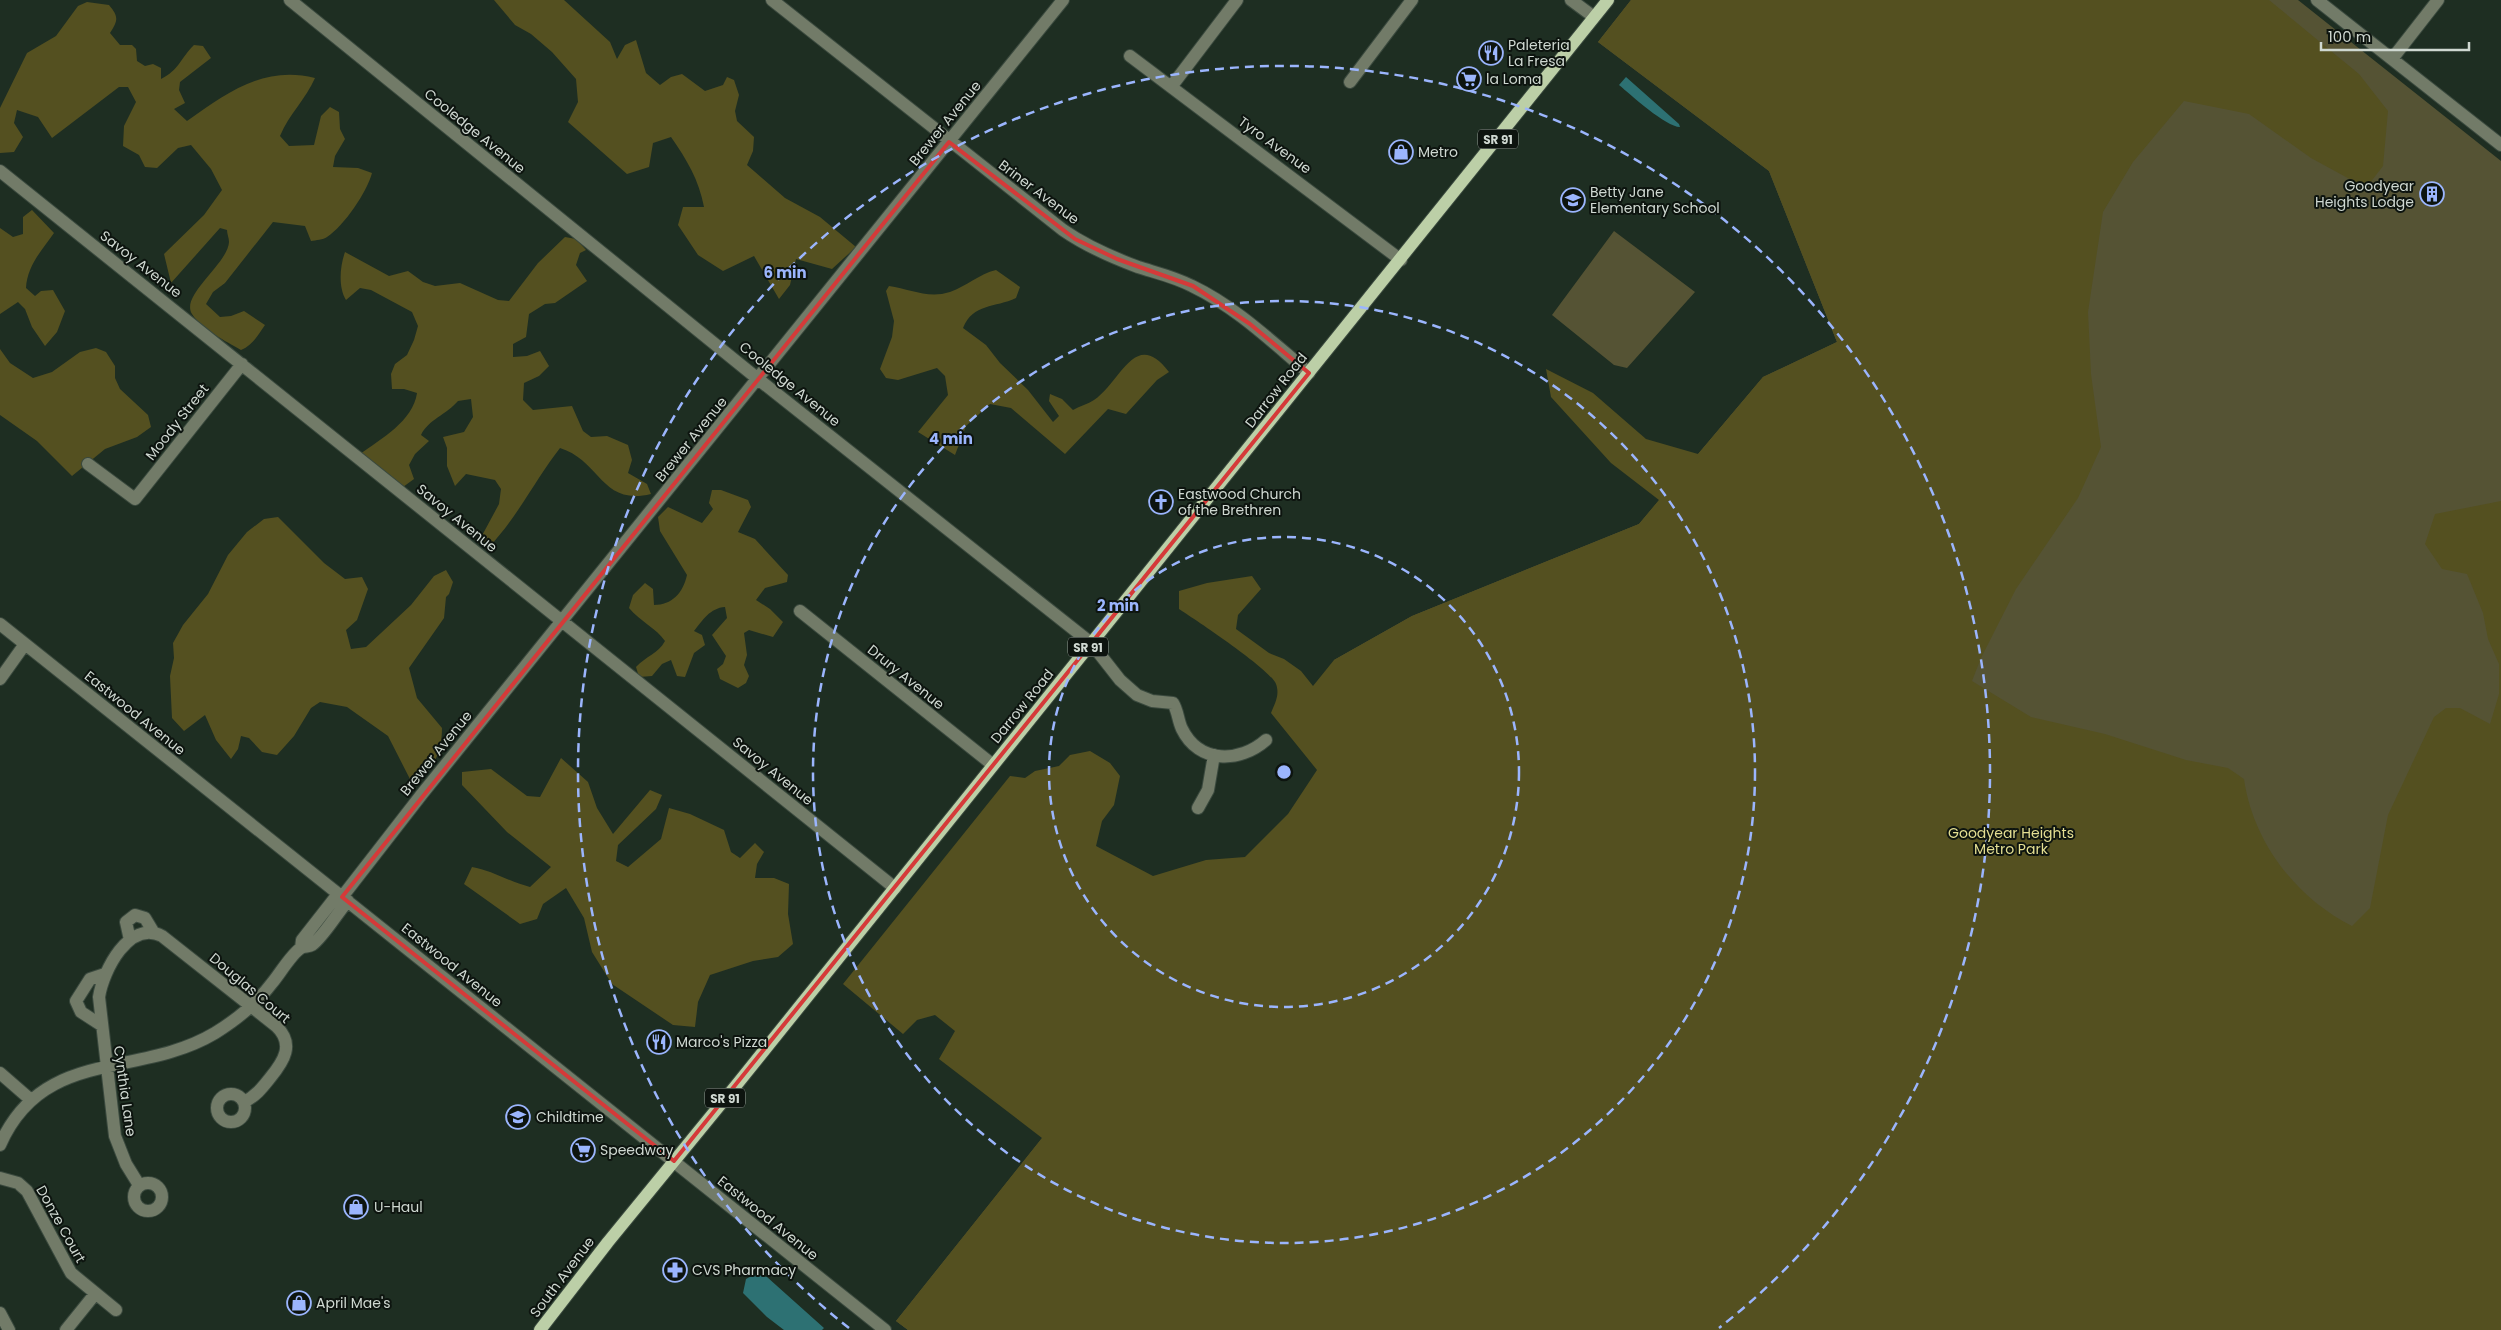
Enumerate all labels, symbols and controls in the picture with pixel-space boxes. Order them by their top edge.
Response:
scale bar [2321,20,2468,52]
text: 100 m [2328,26,2371,47]
place label: Paleteria La Fresa [1508,35,1570,71]
restaurant icon: Paleteria La Fresa [1478,40,1504,66]
supermarket icon: la Loma [1456,66,1482,92]
place label: la Loma [1486,69,1542,89]
street label: Brewer Avenue [904,76,986,170]
street label: Cooledge Avenue [420,84,530,178]
street label: Tyro Avenue [1234,112,1316,179]
road number: SR 91 [1478,130,1518,148]
shop icon: Metro [1388,139,1414,165]
place label: Metro [1418,142,1458,162]
street label: Briner Avenue [994,155,1084,229]
place label: Goodyear Heights Lodge [2315,176,2414,212]
building icon: Goodyear Heights Lodge [2419,181,2445,207]
place label: Betty Jane Elementary School [1590,182,1720,218]
school or university icon: Betty Jane Elementary School [1560,187,1586,213]
street label: Savoy Avenue [96,226,186,302]
text: 6 min [763,262,807,283]
street label: Cooledge Avenue [735,337,845,431]
street label: Darrow Road [1240,348,1312,432]
street label: Moody Street [141,380,213,464]
street label: Brewer Avenue [650,392,732,486]
text: 4 min [929,428,973,449]
street label: Savoy Avenue [412,479,502,557]
place label: Eastwood Church of the Brethren [1178,484,1301,520]
church icon: Eastwood Church of the Brethren [1148,489,1174,515]
text: 2 min [1097,595,1139,616]
road number: SR 91 [1068,638,1108,656]
street label: Drury Avenue [863,640,949,714]
street label: Darrow Road [986,665,1058,747]
street label: Eastwood Avenue [80,666,190,760]
street label: Brewer Avenue [395,706,477,800]
street label: Savoy Avenue [728,732,818,810]
centre of rings [1275,763,1293,781]
park label: Goodyear Heights Metro Park [1948,823,2074,859]
street label: Eastwood Avenue [397,918,507,1012]
street label: Douglas Court [205,948,295,1028]
restaurant icon: Marco's Pizza [646,1029,672,1055]
place label: Marco's Pizza [676,1032,767,1052]
street label: Cynthia Lane [109,1044,141,1138]
road number: SR 91 [705,1088,745,1108]
school or university icon: Childtime [505,1104,531,1130]
place label: Childtime [536,1107,604,1127]
supermarket icon: Speedway [570,1137,596,1163]
place label: Speedway [600,1140,673,1160]
street label: Eastwood Avenue [713,1171,823,1265]
street label: Donze Court [31,1182,91,1266]
shop icon: U-Haul [343,1194,369,1220]
place label: U-Haul [374,1197,423,1217]
street label: South Avenue [525,1232,599,1322]
pharmacy icon: CVS Pharmacy [662,1257,688,1283]
place label: CVS Pharmacy [692,1260,796,1280]
shop icon: April Mae's [286,1290,312,1316]
place label: April Mae's [316,1293,390,1313]

